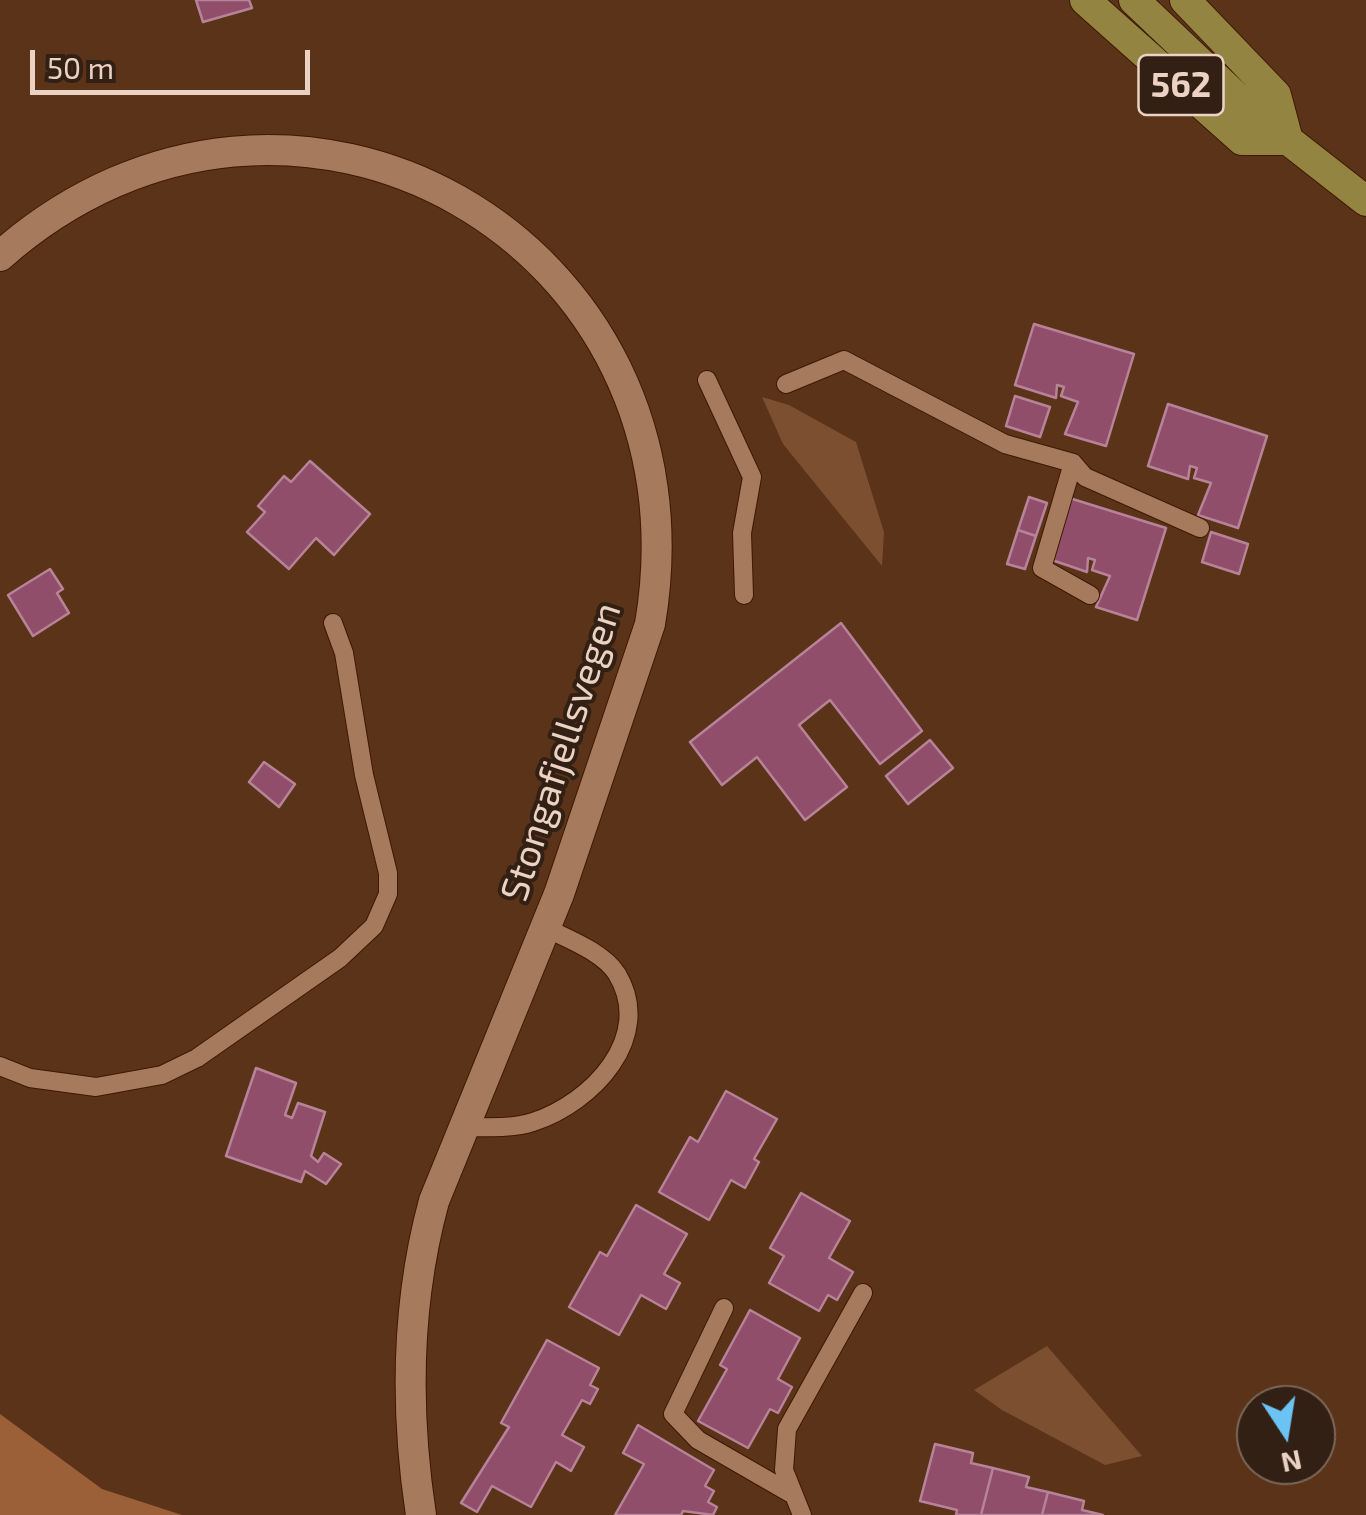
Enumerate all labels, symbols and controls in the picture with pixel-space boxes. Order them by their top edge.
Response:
scale bar [35,30,315,92]
text: 50 m [47,49,114,85]
road number: 562 [1138,55,1224,115]
street label: Stongafjellsvegen [491,597,631,907]
north arrow [1236,1385,1336,1485]
text: N [1278,1444,1305,1481]

